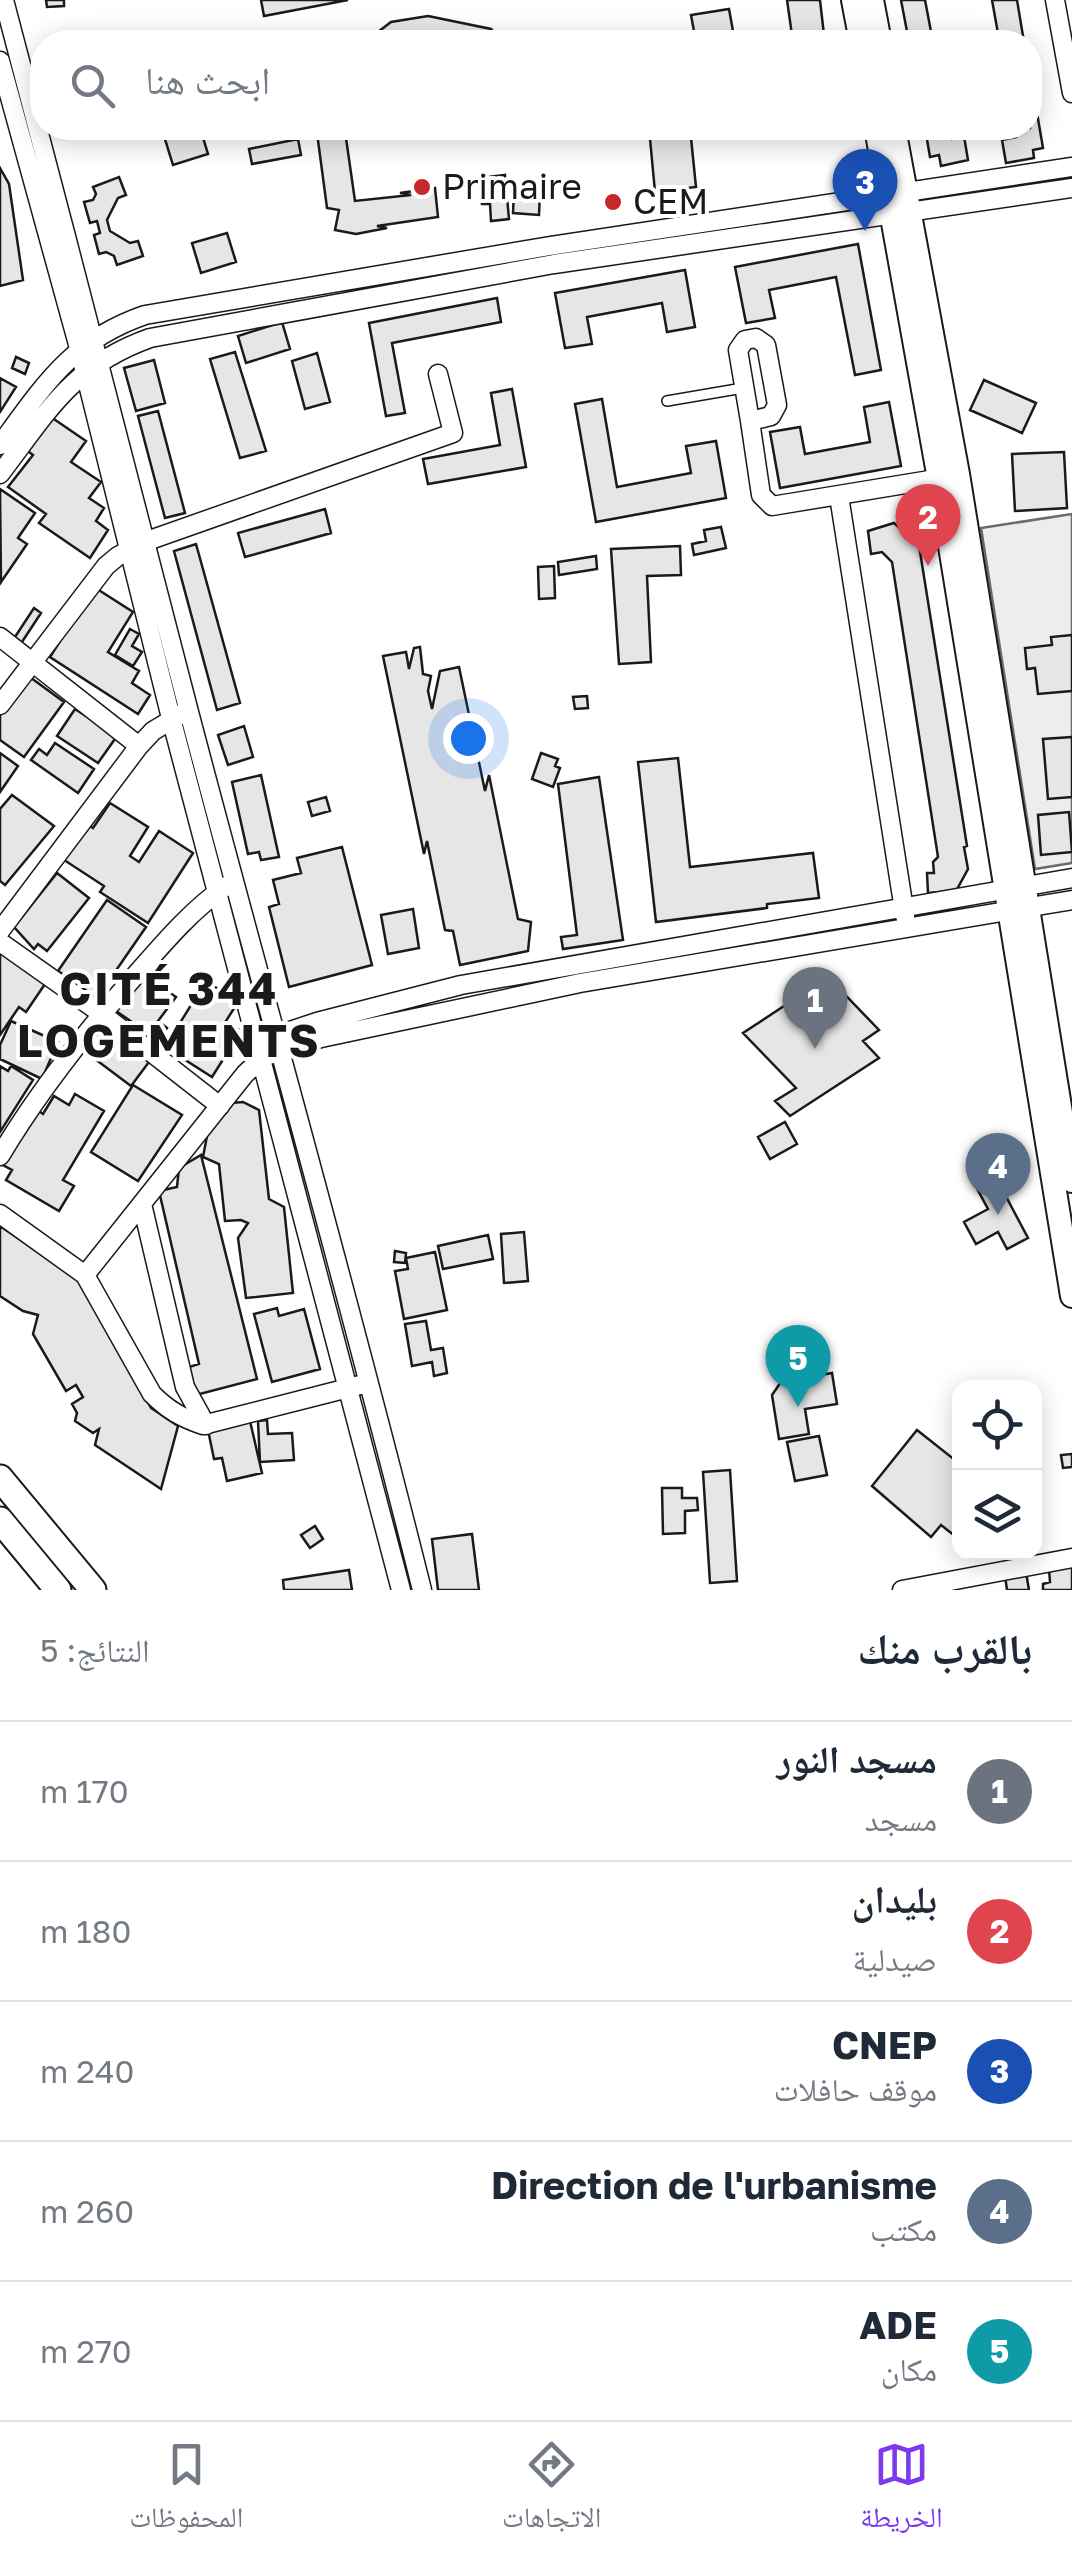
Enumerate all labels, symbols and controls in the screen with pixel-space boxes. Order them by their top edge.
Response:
search box [30,30,1042,140]
text: ابحث هنا [145,57,270,102]
icon: search [65,58,120,113]
pin: 3 [832,148,898,231]
place label: Primaire [442,165,582,207]
marker: Primaire [411,176,433,198]
place label: CEM [633,180,708,222]
marker: CEM [602,191,624,213]
pin: 2 [896,484,960,566]
your location [443,713,494,764]
district label: CITÉ 344 LOGEMENTS [17,961,321,1067]
pin: 1 [782,966,848,1049]
pin: 4 [966,1132,1030,1215]
pin: 5 [766,1324,830,1407]
map controls [952,1380,1042,1560]
button: locate [952,1380,1042,1470]
button: layers [952,1470,1042,1560]
text: بالقرب منك [858,1623,1032,1673]
text: النتائج: 5 [40,1631,150,1669]
text: مسجد النور [777,1736,937,1781]
text: 170 m [40,1772,129,1810]
text: 1 [991,1772,1008,1810]
text: مسجد [865,1800,937,1838]
text: بليدان [851,1876,937,1921]
text: 180 m [40,1912,131,1950]
text: 2 [990,1912,1009,1950]
text: صيدلية [852,1940,937,1978]
text: CNEP [832,2022,937,2067]
text: 240 m [40,2052,134,2090]
text: 3 [990,2052,1009,2090]
text: موقف حافلات [774,2070,937,2108]
text: Direction de l'urbanisme [491,2162,937,2207]
text: 260 m [40,2192,134,2230]
text: 4 [990,2192,1010,2230]
text: مكتب [870,2210,937,2248]
text: ADE [859,2302,937,2347]
text: 270 m [40,2332,132,2370]
text: 5 [990,2332,1009,2370]
text: مكان [881,2350,937,2388]
tab: المحفوظات [129,2437,243,2545]
tab: الاتجاهات [502,2437,601,2545]
tab: الخريطة [860,2437,943,2545]

